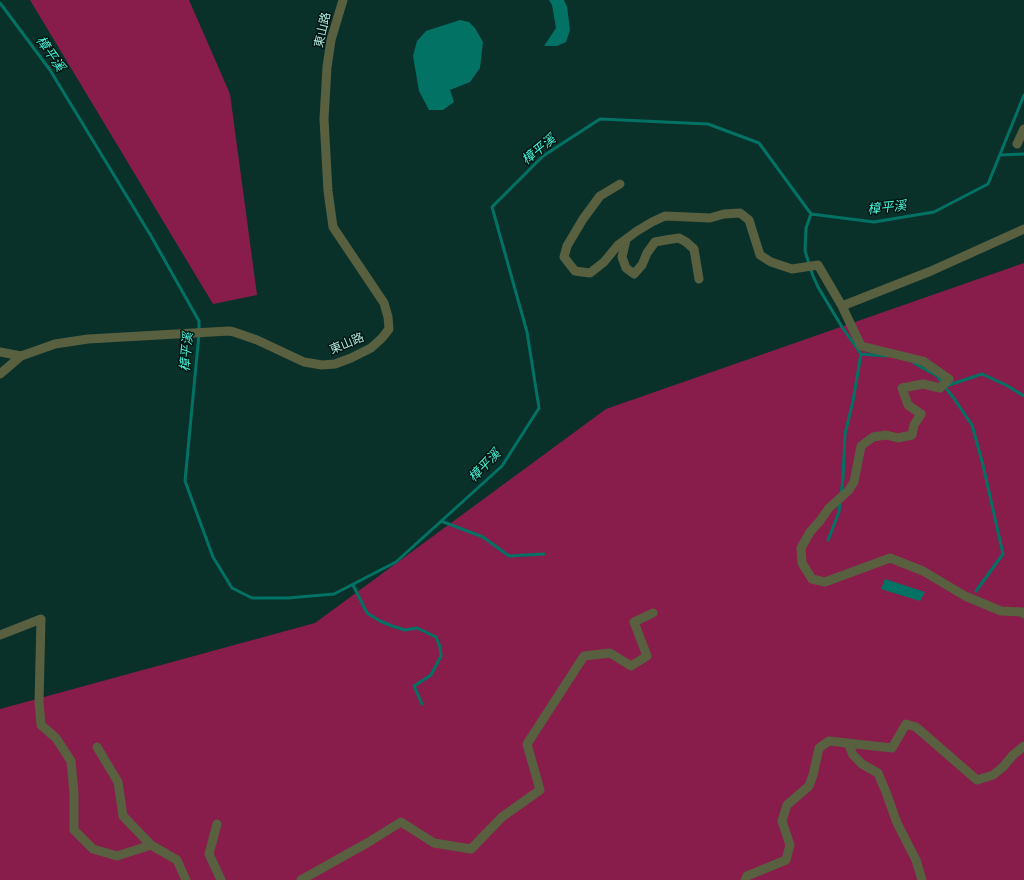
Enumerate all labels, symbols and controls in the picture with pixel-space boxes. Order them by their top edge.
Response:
street label: 東山路 [312,11,334,49]
water label: 樟平溪 [32,34,68,74]
water label: 樟平溪 [519,132,559,168]
water label: 樟平溪 [867,198,907,218]
street label: 東山路 [328,330,366,358]
water label: 樟平溪 [178,332,196,372]
water label: 樟平溪 [466,447,504,485]

